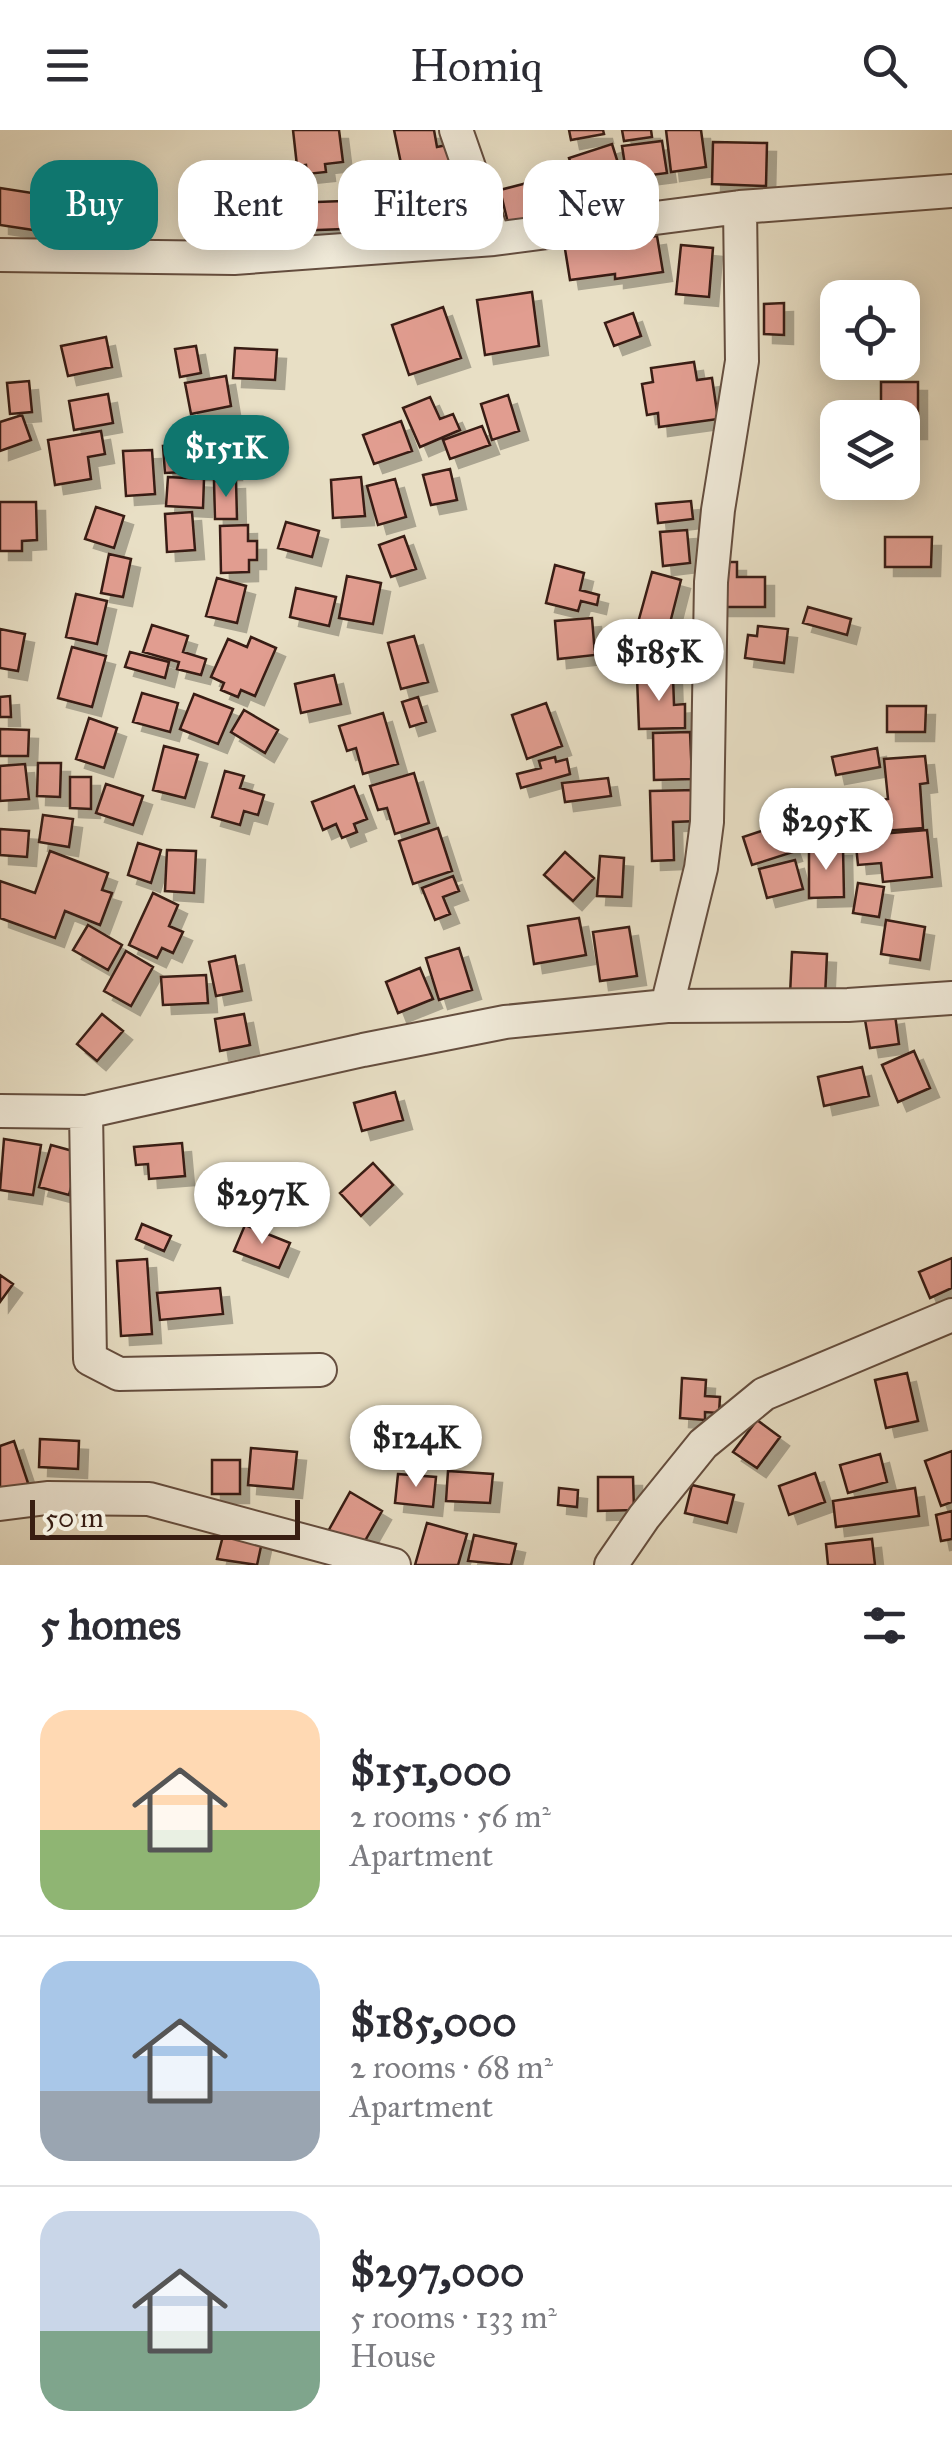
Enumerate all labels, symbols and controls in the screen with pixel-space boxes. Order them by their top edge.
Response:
icon: menu [40,38,95,93]
text: Homiq [410,38,542,93]
icon: search [857,38,912,93]
chip: Buy [30,160,158,250]
chip: Rent [178,160,318,250]
chip: Filters [338,160,503,250]
chip: New [523,160,659,250]
map controls [820,280,920,500]
button: locate [820,280,920,380]
button: layers [820,400,920,500]
pin: $151K [156,415,296,500]
text: $151K [185,428,267,467]
pin: $185K [589,619,729,704]
text: $185K [616,632,702,671]
pin: $295K [756,788,896,873]
text: $295K [781,801,871,840]
pin: $297K [192,1162,332,1247]
text: $297K [216,1175,308,1214]
pin: $124K [346,1405,486,1490]
text: $124K [372,1418,460,1457]
scale bar [30,1495,300,1540]
text: 50 m [45,1500,104,1535]
icon: filters [857,1598,912,1653]
text: 5 homes [40,1599,181,1651]
text: $151,000 [350,1745,512,1797]
icon: home [120,1750,240,1870]
text: 2 rooms · 56 m² [350,1797,551,1836]
text: Apartment [350,1836,493,1875]
text: $185,000 [350,1996,517,2048]
icon: home [120,2001,240,2121]
text: 2 rooms · 68 m² [350,2048,553,2087]
text: Apartment [350,2087,493,2126]
text: $297,000 [350,2246,525,2298]
icon: home [120,2251,240,2371]
text: 5 rooms · 133 m² [350,2298,557,2337]
text: House [350,2337,436,2376]

